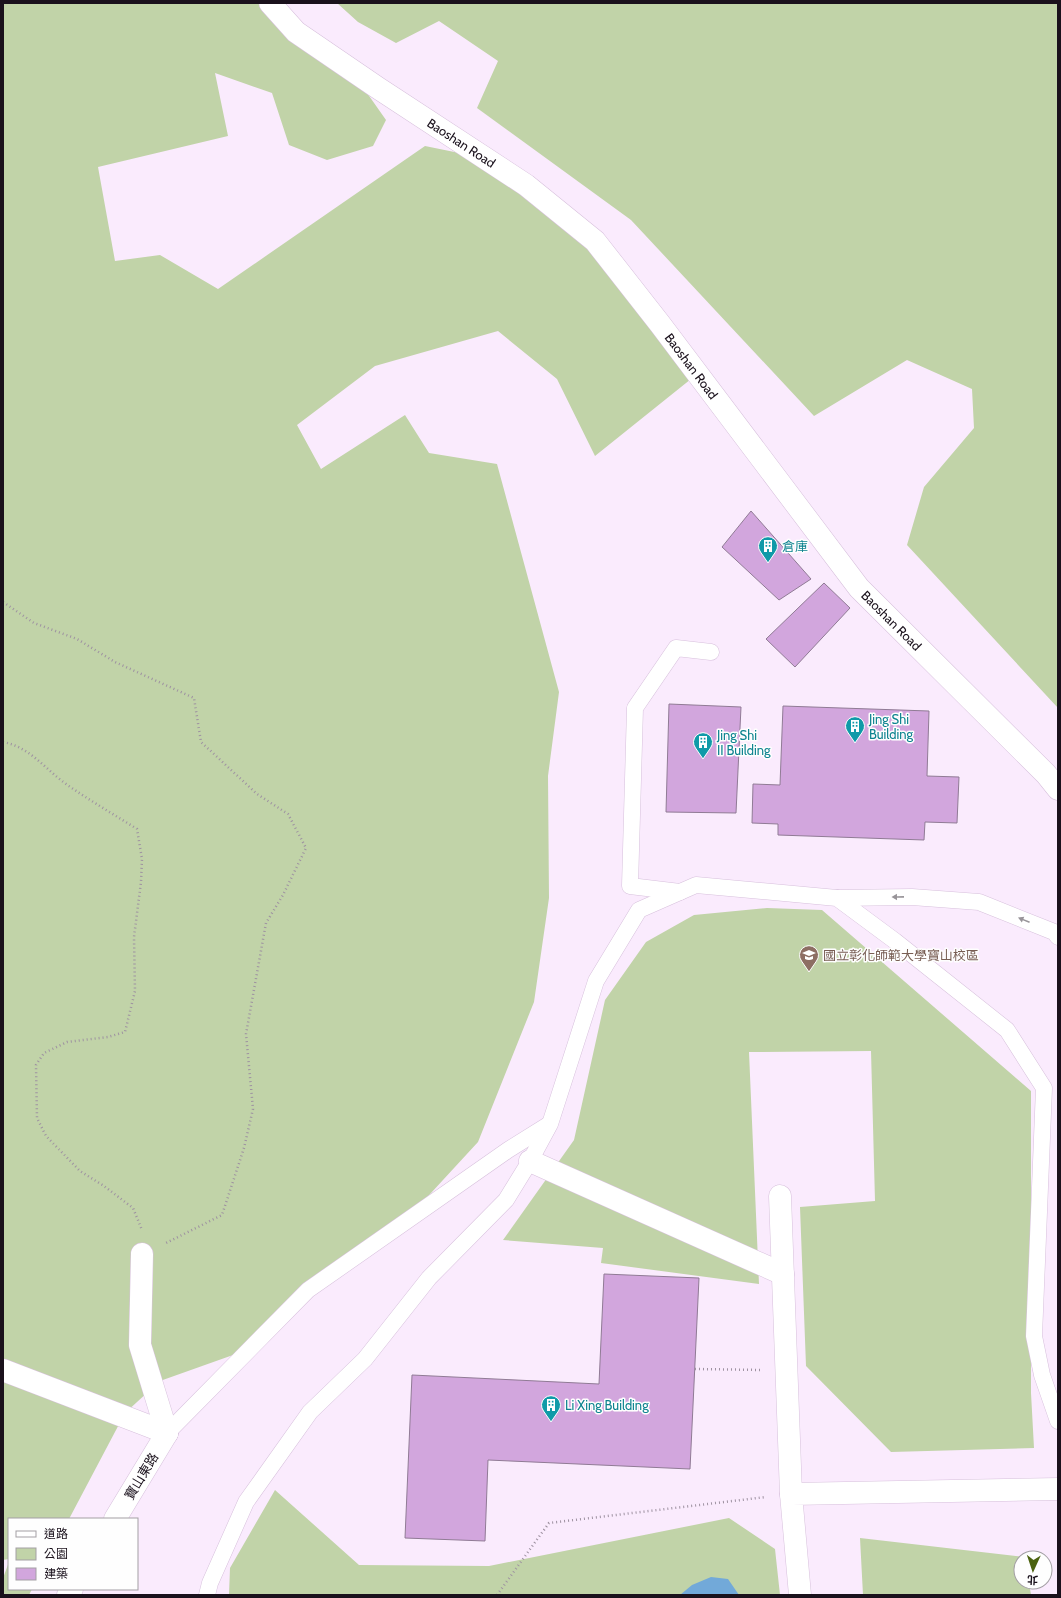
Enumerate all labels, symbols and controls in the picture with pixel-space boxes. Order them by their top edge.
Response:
street label: Baoshan Road [424,115,499,171]
street label: Baoshan Road [662,330,722,402]
building icon: 倉庫 [757,535,779,563]
place label: 倉庫 [782,538,808,554]
street label: Baoshan Road [858,587,925,654]
place label: Jing Shi Building [868,711,914,742]
building icon: Jing Shi Building [844,715,866,743]
place label: Jing Shi II Building [716,727,771,758]
building icon: Jing Shi II Building [692,731,714,759]
one-way arrow [891,894,904,900]
one-way arrow [1018,917,1029,923]
school or university icon: 國立彰化師範大學寶山校區 [798,944,820,972]
place label: 國立彰化師範大學寶山校區 [823,947,979,963]
building icon: Li Xing Building [540,1394,562,1422]
place label: Li Xing Building [565,1397,649,1413]
street label: 寶山東路 [121,1450,161,1502]
legend [8,1518,138,1590]
text: 道路 [44,1526,68,1541]
text: 公園 [44,1546,68,1561]
north arrow [1013,1550,1053,1590]
text: 建築 [44,1566,68,1581]
text: 北 [1027,1573,1038,1587]

